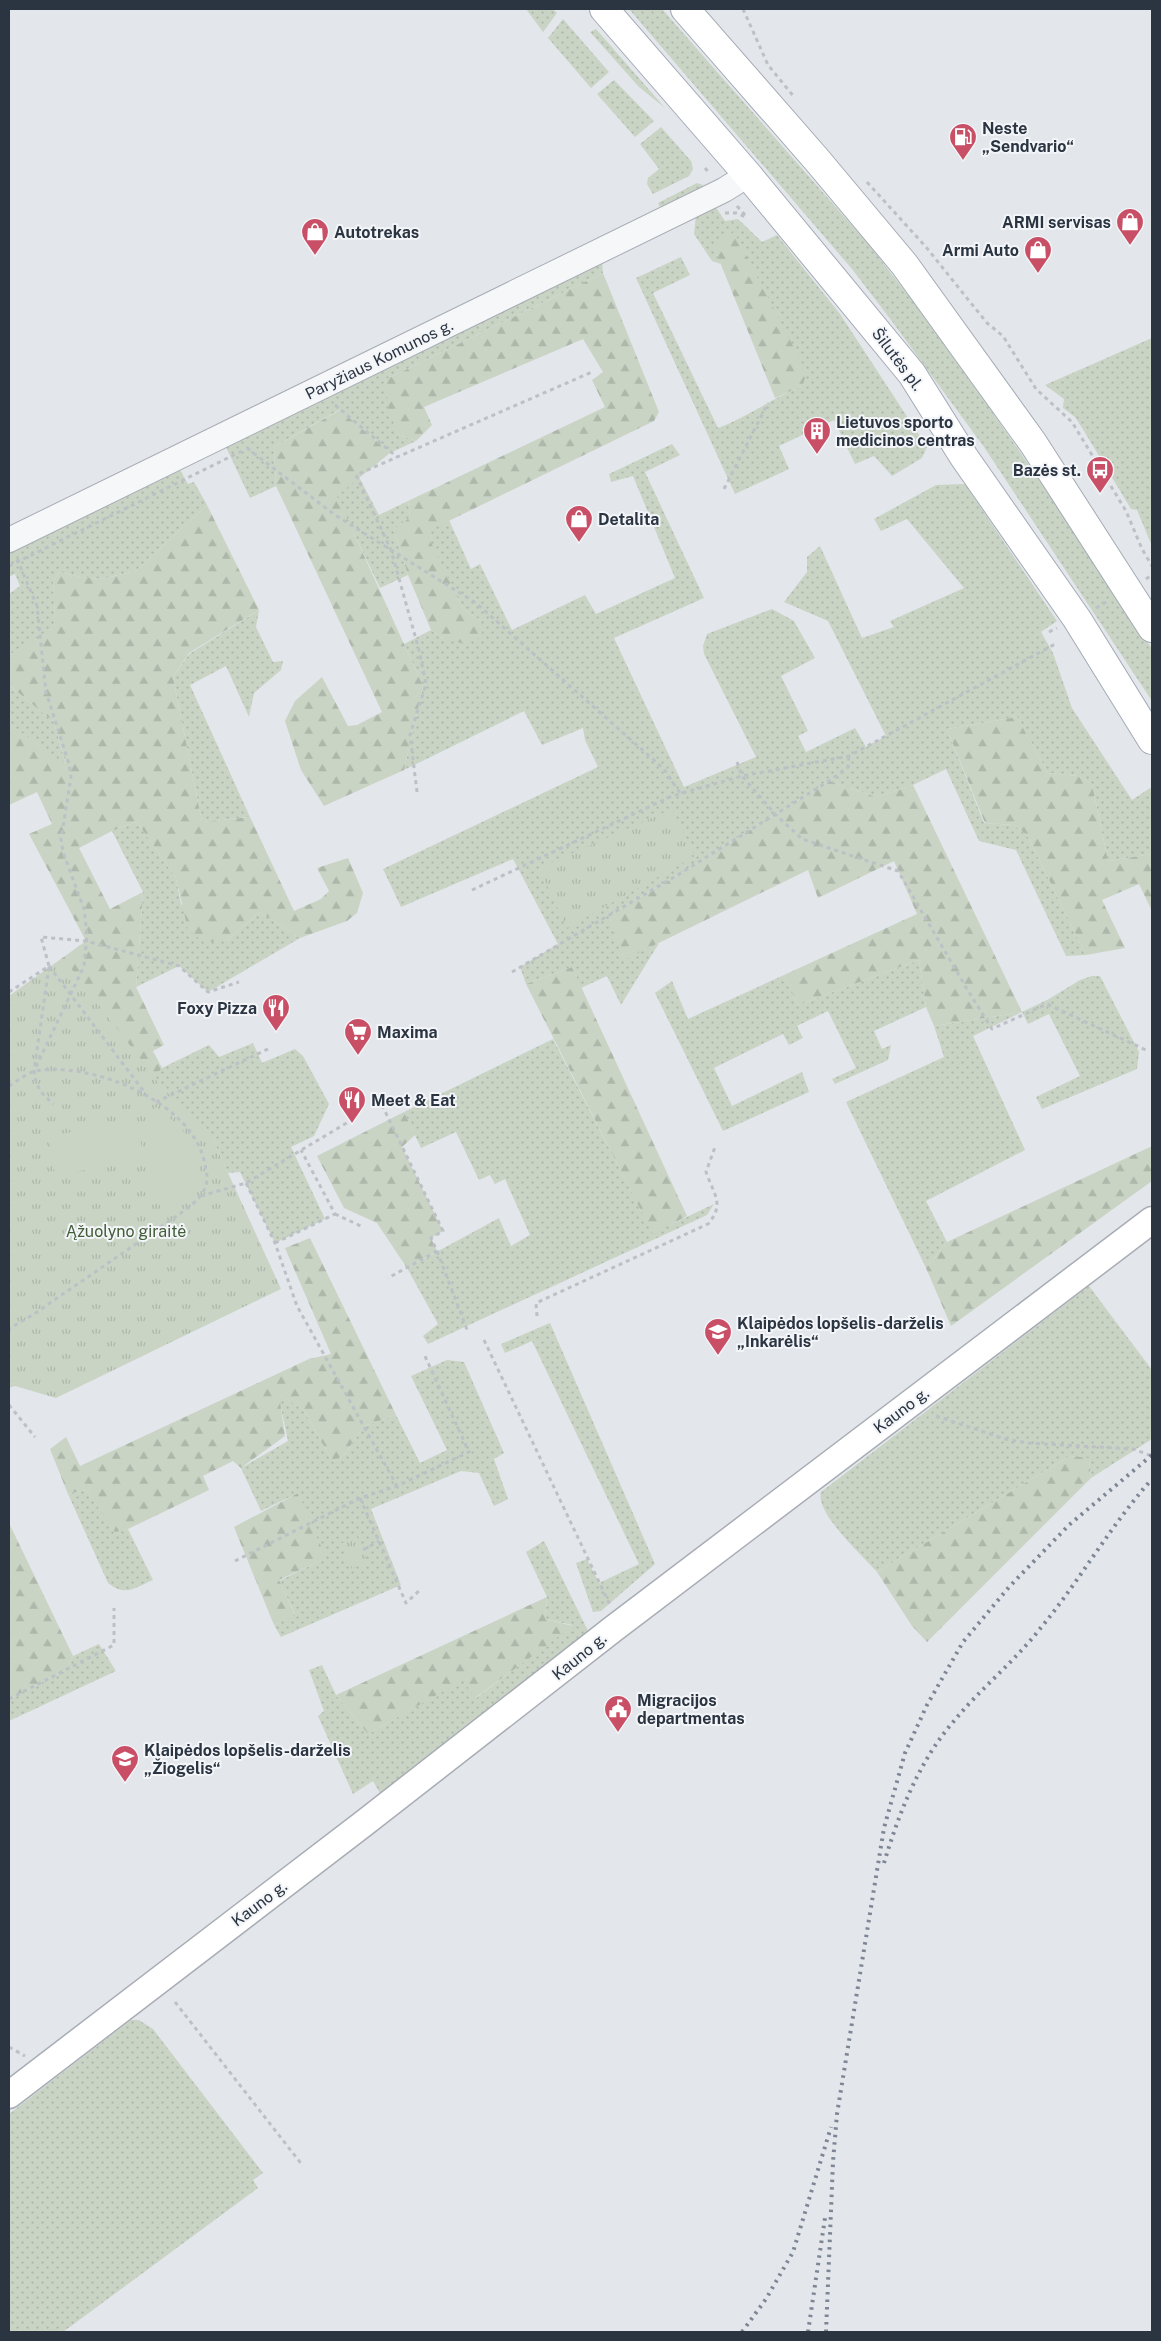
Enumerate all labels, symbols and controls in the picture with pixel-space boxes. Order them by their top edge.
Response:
place label: Neste „Sendvario“ [982,119,1074,156]
fuel station icon: Neste „Sendvario“ [948,122,978,161]
shop icon: ARMI servisas [1115,207,1145,246]
place label: ARMI servisas [1002,213,1111,232]
shop icon: Autotrekas [300,217,330,256]
place label: Autotrekas [334,223,419,242]
shop icon: Armi Auto [1023,235,1053,274]
place label: Armi Auto [942,241,1019,260]
street label: Paryžiaus Komunos g. [302,315,456,404]
street label: Šilutės pl. [868,324,928,394]
place label: Lietuvos sporto medicinos centras [836,413,975,450]
building icon: Lietuvos sporto medicinos centras [802,416,832,455]
bus stop icon: Bazės st. [1085,455,1115,494]
place label: Bazės st. [1013,461,1081,480]
shop icon: Detalita [564,504,594,543]
place label: Detalita [598,510,659,529]
restaurant icon: Foxy Pizza [261,993,291,1032]
place label: Foxy Pizza [177,999,257,1018]
supermarket icon: Maxima [343,1017,373,1056]
place label: Maxima [377,1023,438,1042]
restaurant icon: Meet & Eat [337,1085,367,1124]
place label: Meet & Eat [371,1091,456,1110]
park label: Ąžuolyno giraitė [66,1222,186,1241]
place label: Klaipėdos lopšelis-darželis „Inkarėlis“ [737,1314,944,1351]
school or university icon: Klaipėdos lopšelis-darželis „Inkarėlis“ [703,1317,733,1356]
street label: Kauno g. [870,1383,933,1437]
street label: Kauno g. [548,1629,610,1684]
place label: Migracijos departmentas [637,1691,745,1728]
public building icon: Migracijos departmentas [603,1694,633,1733]
place label: Klaipėdos lopšelis-darželis „Žiogelis“ [144,1741,351,1778]
school or university icon: Klaipėdos lopšelis-darželis „Žiogelis“ [110,1744,140,1783]
street label: Kauno g. [228,1876,291,1930]

